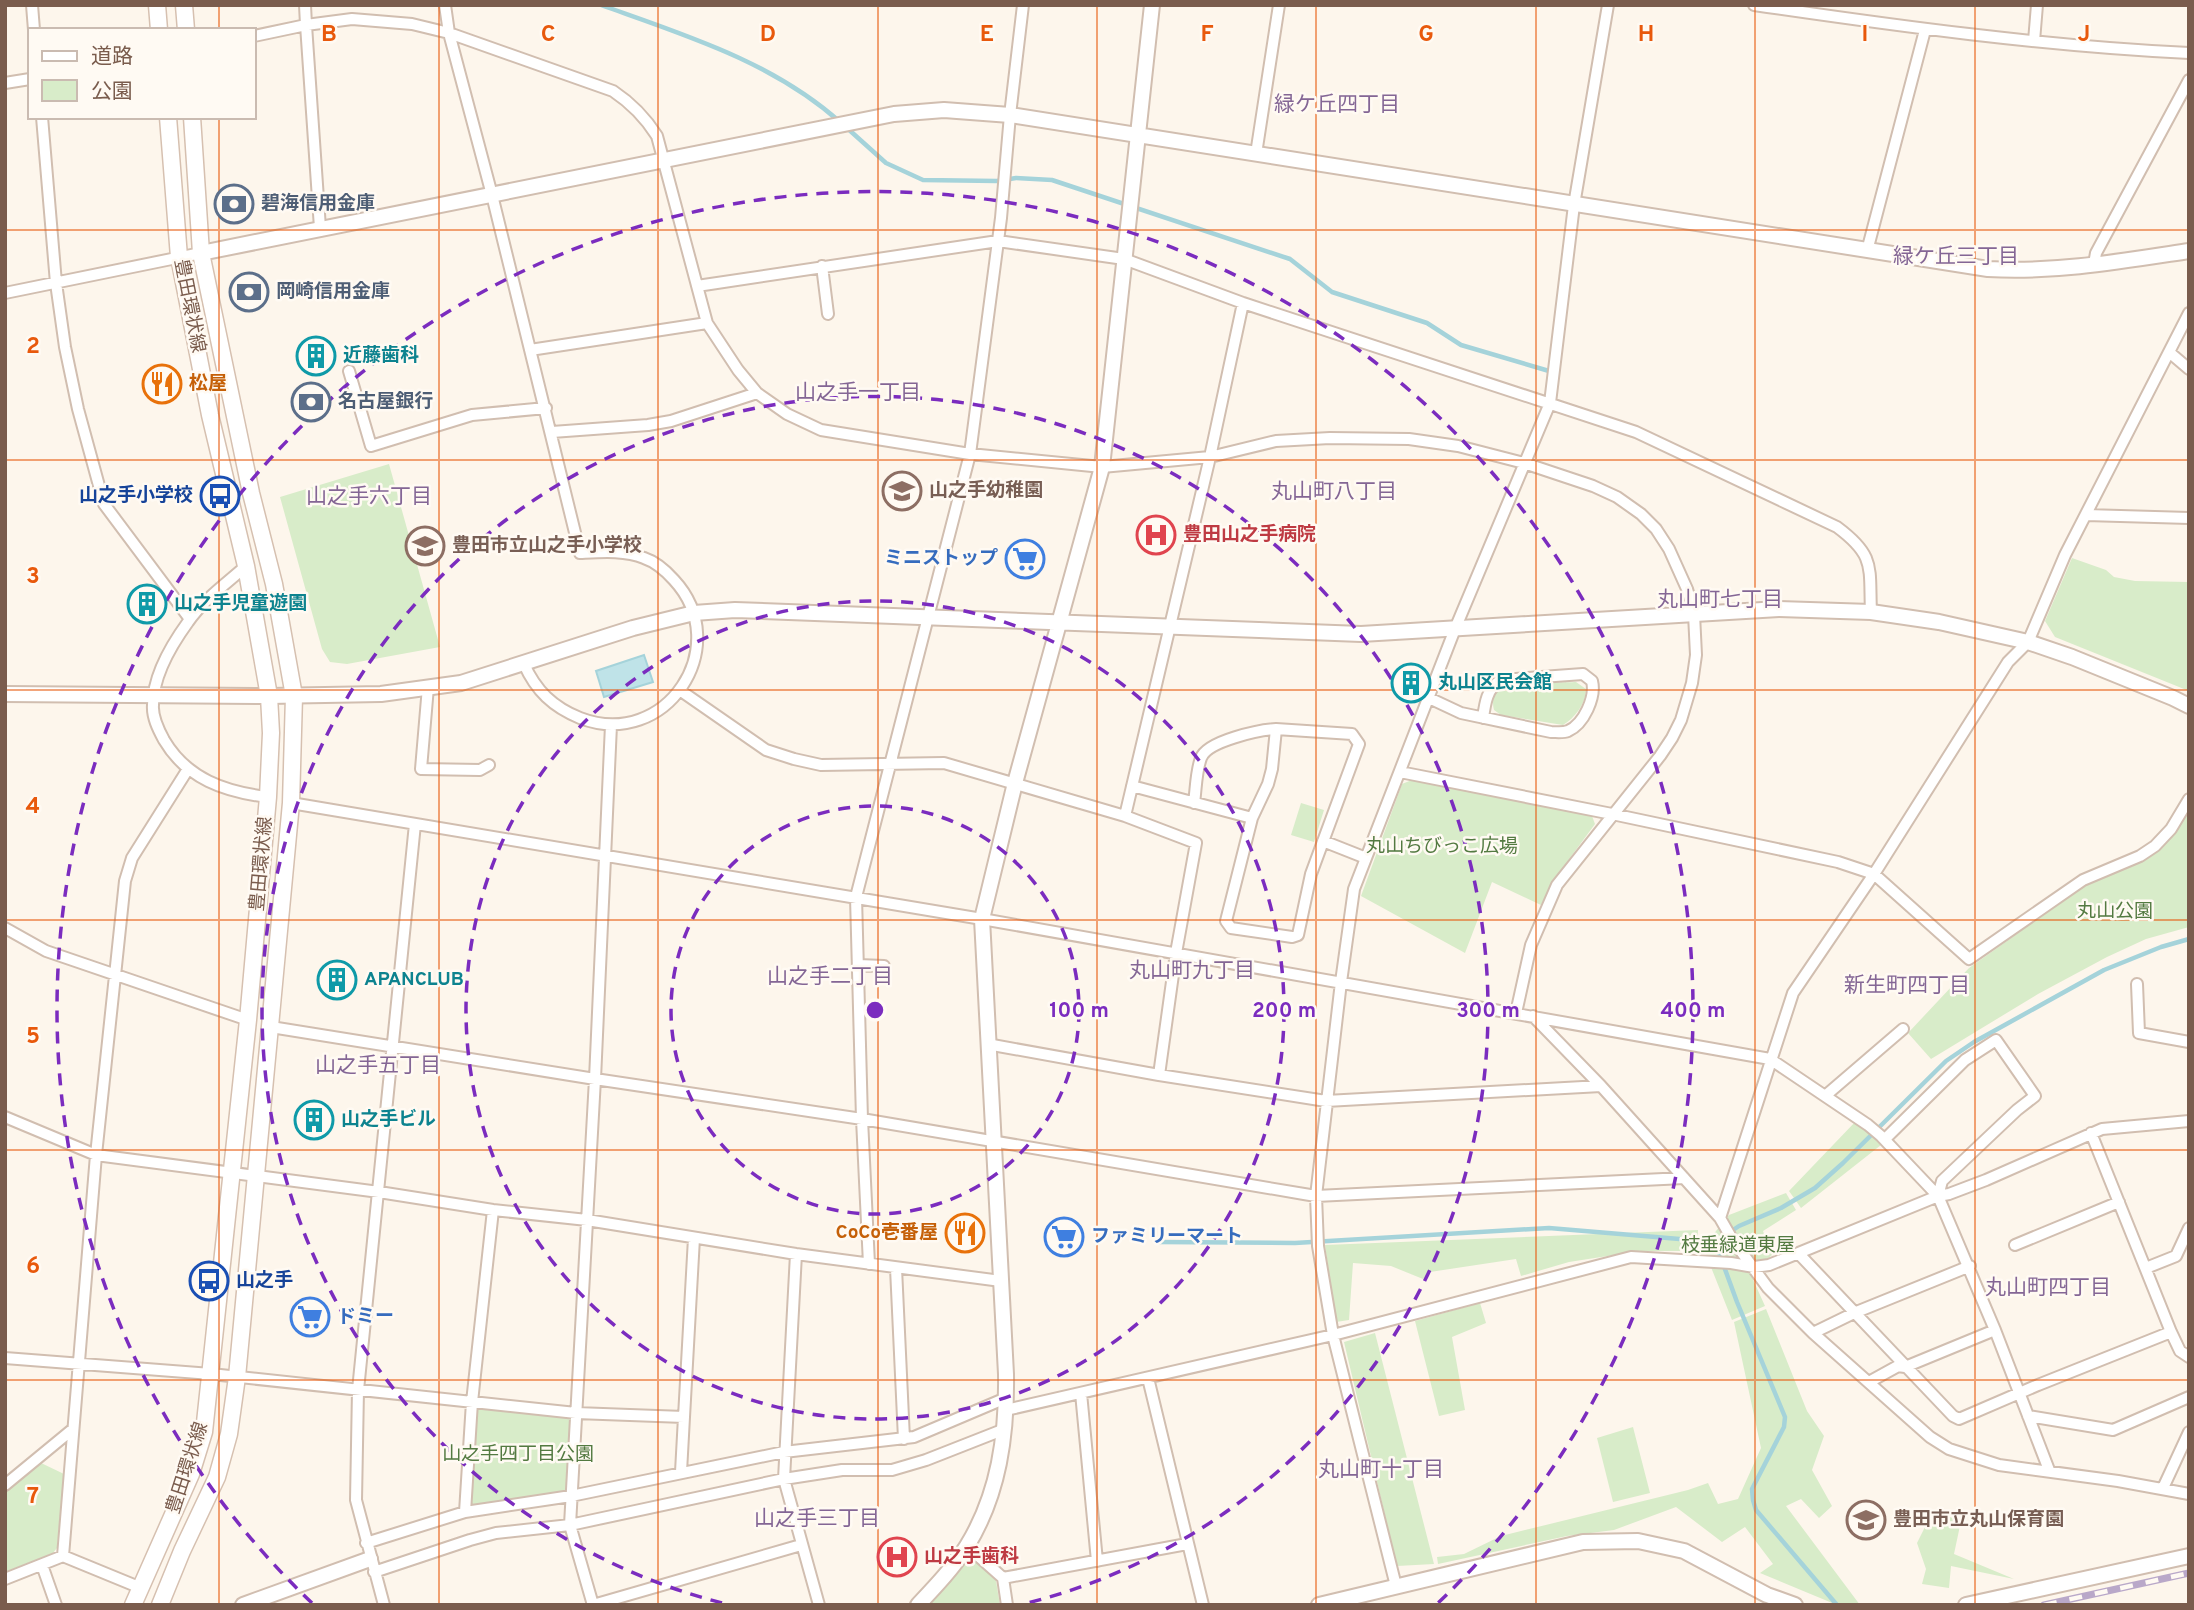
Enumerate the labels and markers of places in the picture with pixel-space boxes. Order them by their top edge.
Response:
bank icon: 碧海信用金庫 [213,183,255,225]
place label: 碧海信用金庫 [261,192,375,216]
bank icon: 岡崎信用金庫 [228,271,270,313]
place label: 岡崎信用金庫 [276,280,390,304]
building icon: 近藤歯科 [295,335,337,377]
place label: 近藤歯科 [343,344,419,368]
restaurant icon: 松屋 [141,363,183,405]
place label: 松屋 [189,372,227,396]
bank icon: 名古屋銀行 [290,381,332,423]
place label: 名古屋銀行 [338,390,433,414]
school or university icon: 山之手幼稚園 [881,470,923,512]
bus stop icon: 山之手小学校 [199,475,241,517]
place label: 山之手幼稚園 [929,479,1043,503]
place label: 山之手小学校 [79,484,193,508]
hospital icon: 豊田山之手病院 [1135,514,1177,556]
place label: 豊田山之手病院 [1183,523,1316,547]
school or university icon: 豊田市立山之手小学校 [404,525,446,567]
place label: 豊田市立山之手小学校 [452,534,642,558]
supermarket icon: ミニストップ [1004,538,1046,580]
place label: ミニストップ [884,547,998,571]
building icon: 山之手児童遊園 [126,583,168,625]
place label: 山之手児童遊園 [174,592,307,616]
building icon: 丸山区民会館 [1390,662,1432,704]
place label: 丸山区民会館 [1438,671,1552,695]
building icon: APANCLUB [316,959,358,1001]
place label: APANCLUB [364,968,464,992]
centre of rings [863,998,887,1022]
building icon: 山之手ビル [293,1099,335,1141]
place label: 山之手ビル [341,1108,436,1132]
restaurant icon: CoCo壱番屋 [944,1212,986,1254]
supermarket icon: ファミリーマート [1043,1216,1085,1258]
place label: CoCo壱番屋 [836,1221,938,1245]
place label: ファミリーマート [1091,1225,1243,1249]
bus stop icon: 山之手 [188,1260,230,1302]
place label: 山之手 [236,1269,293,1293]
supermarket icon: ドミー [289,1296,331,1338]
place label: ドミー [337,1305,394,1329]
school or university icon: 豊田市立丸山保育園 [1845,1499,1887,1541]
place label: 豊田市立丸山保育園 [1893,1508,2064,1532]
hospital icon: 山之手歯科 [876,1536,918,1578]
place label: 山之手歯科 [924,1545,1019,1569]

